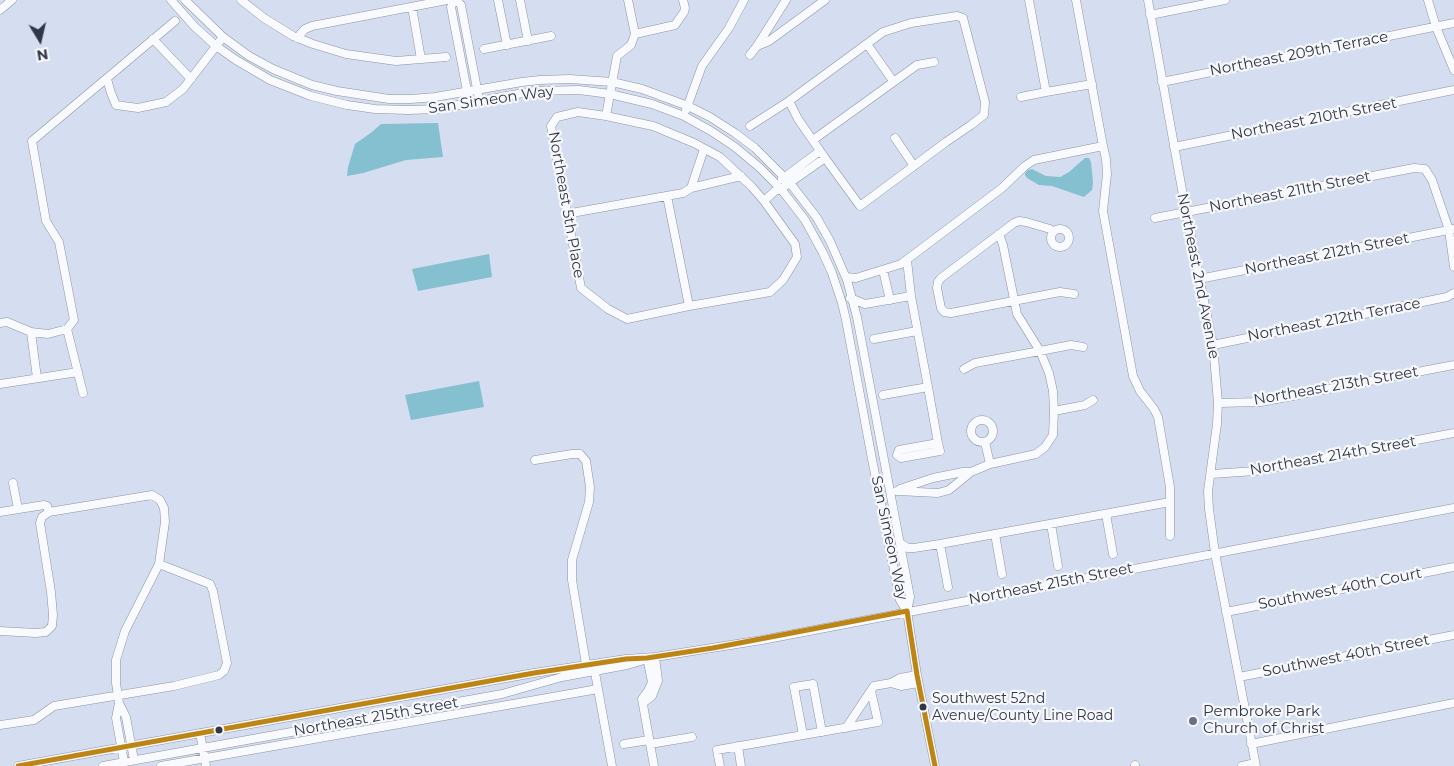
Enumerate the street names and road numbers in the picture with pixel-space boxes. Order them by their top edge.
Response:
street label: Northeast 209th Terrace [1208,28,1390,80]
street label: San Simeon Way [427,82,555,118]
street label: Northeast 210th Street [1230,94,1398,144]
street label: Northeast 5th Place [544,130,588,280]
street label: Northeast 211th Street [1208,168,1372,216]
street label: Northeast 2nd Avenue [1173,192,1223,360]
street label: Northeast 212th Street [1243,229,1411,279]
street label: Northeast 212th Terrace [1246,294,1422,346]
street label: Northeast 213th Street [1252,363,1420,409]
street label: Northeast 214th Street [1248,433,1418,479]
street label: San Simeon Way [867,474,911,602]
street label: Northeast 215th Street [967,559,1135,609]
street label: Southwest 40th Court [1257,564,1423,614]
street label: Southwest 40th Street [1261,631,1431,681]
street label: Northeast 215th Street [292,694,460,740]

